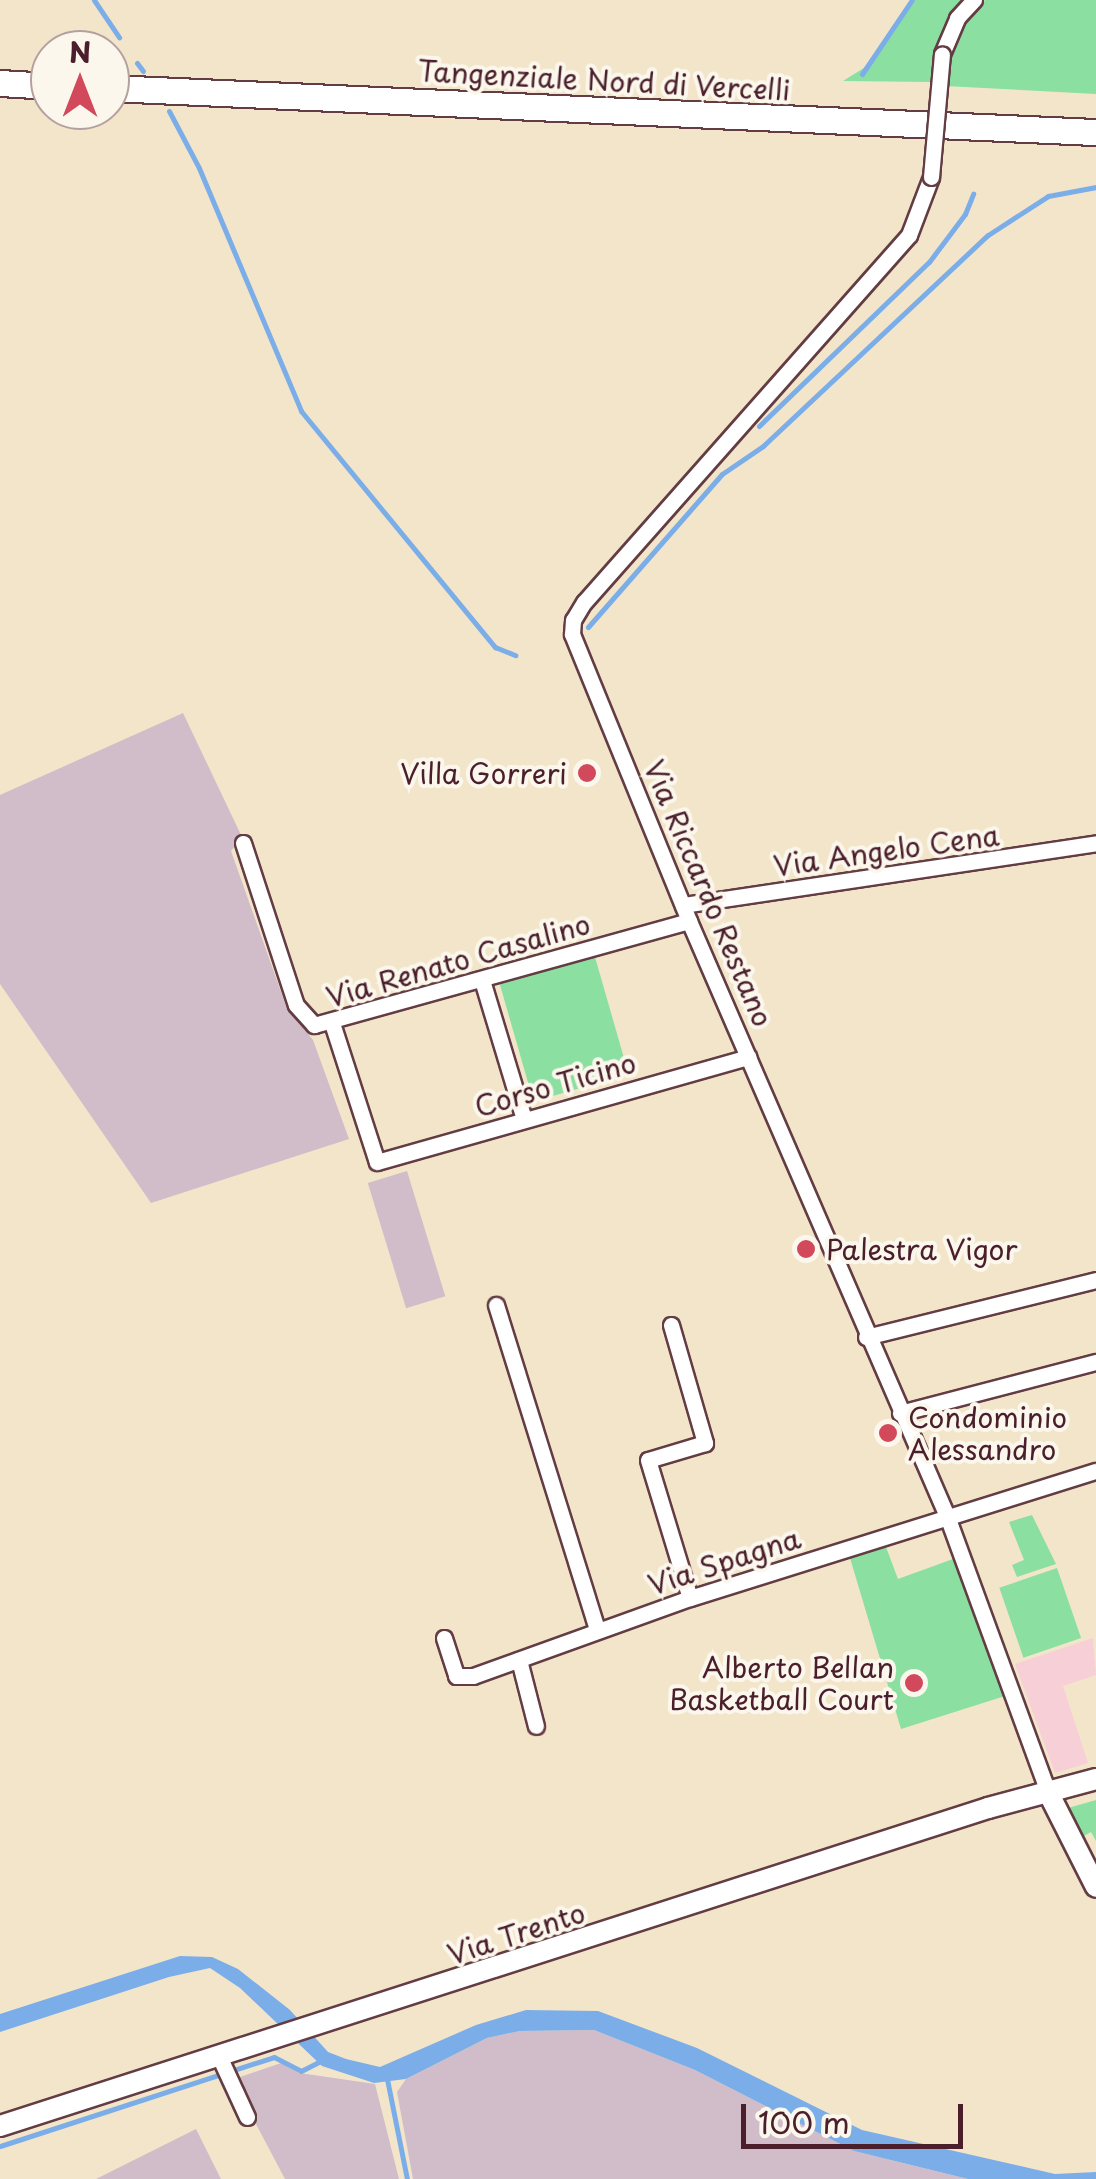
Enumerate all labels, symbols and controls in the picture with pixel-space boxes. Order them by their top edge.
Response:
north arrow [30,30,130,130]
text: N [69,30,91,73]
street label: Tangenziale Nord di Vercelli [416,53,792,107]
street label: Via Riccardo Restano [638,755,780,1031]
place label: Villa Gorreri [400,756,567,790]
marker: Villa Gorreri [576,762,598,784]
street label: Via Angelo Cena [772,818,1000,882]
street label: Via Renato Casalino [322,906,594,1014]
street label: Corso Ticino [470,1045,640,1123]
place label: Palestra Vigor [826,1232,1016,1266]
marker: Palestra Vigor [795,1238,817,1260]
place label: Condominio Alessandro [908,1400,1067,1466]
marker: Condominio Alessandro [877,1422,899,1444]
street label: Via Spagna [645,1521,803,1601]
place label: Alberto Bellan Basketball Court [668,1650,894,1716]
marker: Alberto Bellan Basketball Court [903,1672,925,1694]
street label: Via Trento [443,1895,589,1971]
scale bar [746,2084,968,2146]
text: 100 m [758,2099,850,2144]

